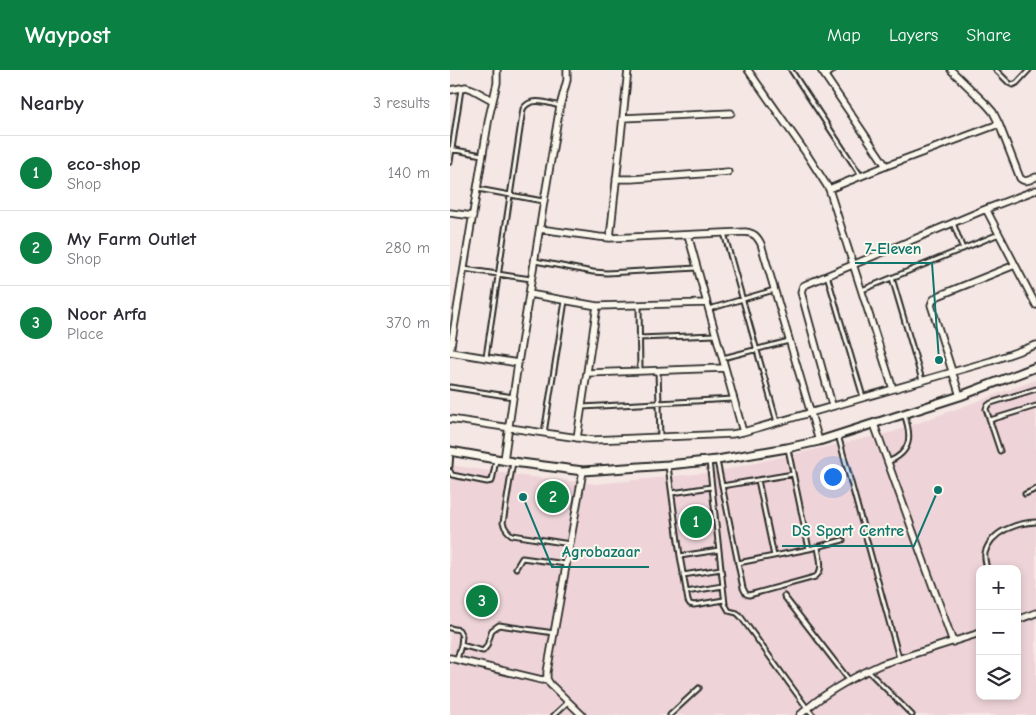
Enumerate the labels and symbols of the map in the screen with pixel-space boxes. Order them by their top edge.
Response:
callout: 7-Eleven [855,232,932,263]
text: 7-Eleven [865,240,921,258]
your location [820,464,846,490]
pin: 2 [537,478,569,516]
pin: 1 [680,503,712,541]
callout: DS Sport Centre [782,515,914,546]
text: DS Sport Centre [792,522,904,540]
callout: Agrobazaar [552,536,649,567]
text: Agrobazaar [562,543,641,561]
pin: 3 [466,582,498,620]

